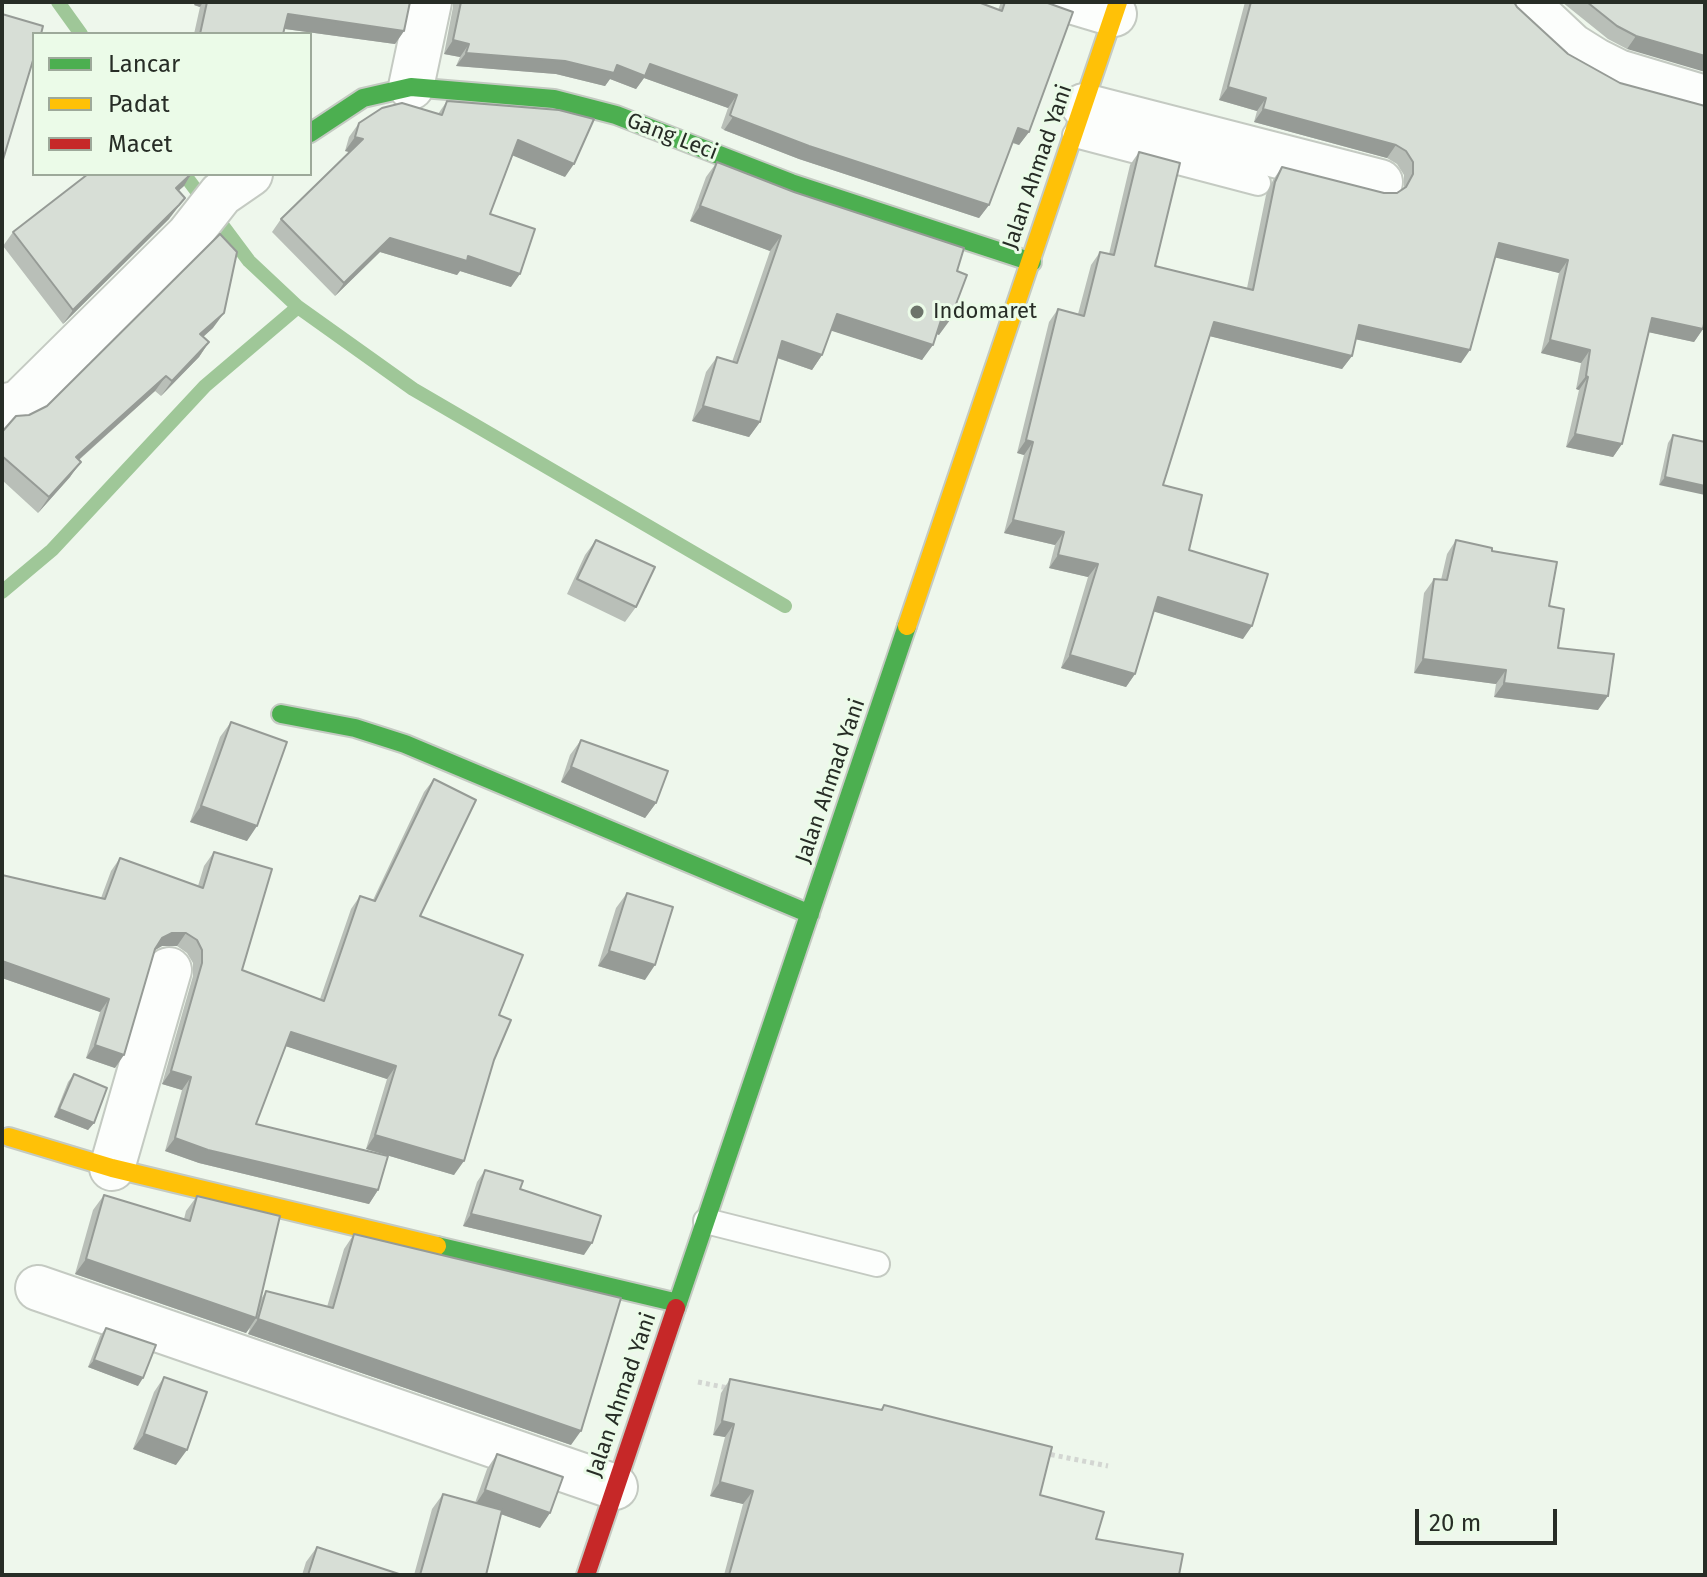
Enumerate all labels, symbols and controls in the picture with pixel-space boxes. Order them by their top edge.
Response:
legend [32,32,312,176]
text: Lancar [108,50,180,78]
street label: Jalan Ahmad Yani [997,81,1079,253]
text: Padat [108,90,170,118]
street label: Gang Leci [623,108,721,166]
text: Macet [108,130,172,158]
place label: Indomaret [933,299,1037,325]
marker: Indomaret [908,303,926,321]
street label: Jalan Ahmad Yani [790,695,872,867]
street label: Jalan Ahmad Yani [581,1309,663,1481]
scale bar [1419,1493,1561,1543]
text: 20 m [1429,1509,1481,1537]

